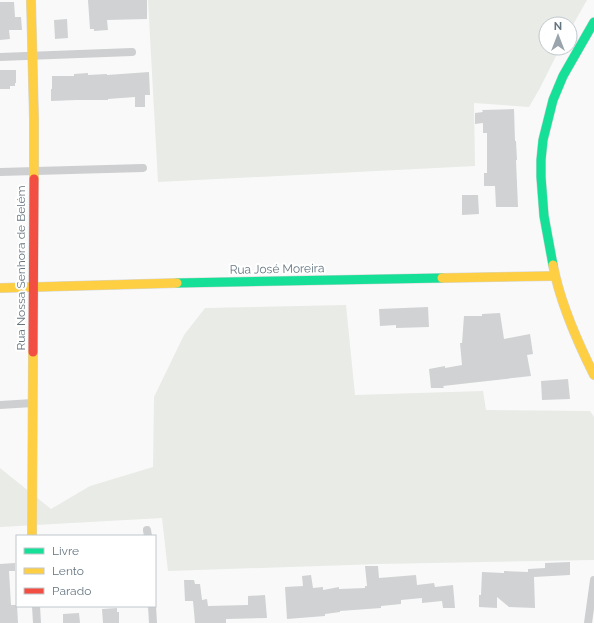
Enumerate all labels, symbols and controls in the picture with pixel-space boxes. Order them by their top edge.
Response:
north arrow [538,16,578,56]
text: N [554,20,562,33]
street label: Rua Nossa Senhora de Belém [14,185,28,351]
street label: Rua José Moreira [229,261,325,277]
legend [16,535,156,607]
text: Livre [52,544,79,558]
text: Lento [52,564,84,578]
text: Parado [52,584,91,598]

